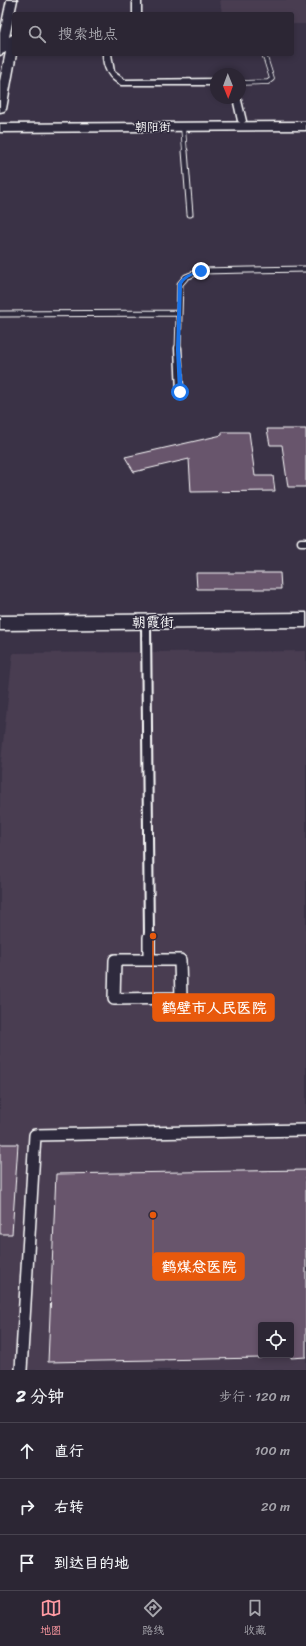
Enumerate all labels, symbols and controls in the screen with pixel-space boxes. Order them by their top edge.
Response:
search box [12,12,294,56]
text: 搜索地点 [58,21,118,47]
icon: search [26,23,48,45]
north arrow [210,68,246,104]
street label: 朝阳街 [135,116,171,138]
route end [192,262,210,280]
route start [171,383,189,401]
street label: 朝霞街 [132,610,174,635]
callout: 鹤壁市人民医院 [153,994,274,1021]
text: 鹤壁市人民医院 [161,995,267,1021]
callout: 鹤煤总医院 [153,1253,244,1280]
text: 鹤煤总医院 [161,1254,237,1280]
map controls [258,1322,294,1358]
button: locate [258,1322,294,1358]
text: 2 分钟 [16,1381,64,1411]
text: 步行 · 120 m [219,1385,290,1408]
text: 直行 [54,1438,84,1464]
text: 100 m [255,1439,290,1462]
icon: ahead [16,1440,38,1462]
text: 右转 [54,1494,84,1520]
text: 20 m [261,1495,290,1518]
icon: right [16,1496,38,1518]
text: 到达目的地 [54,1550,129,1576]
icon: arrive [16,1552,38,1574]
tab: 地图 [40,1597,62,1640]
tab: 路线 [142,1597,164,1640]
tab: 收藏 [244,1597,266,1640]

